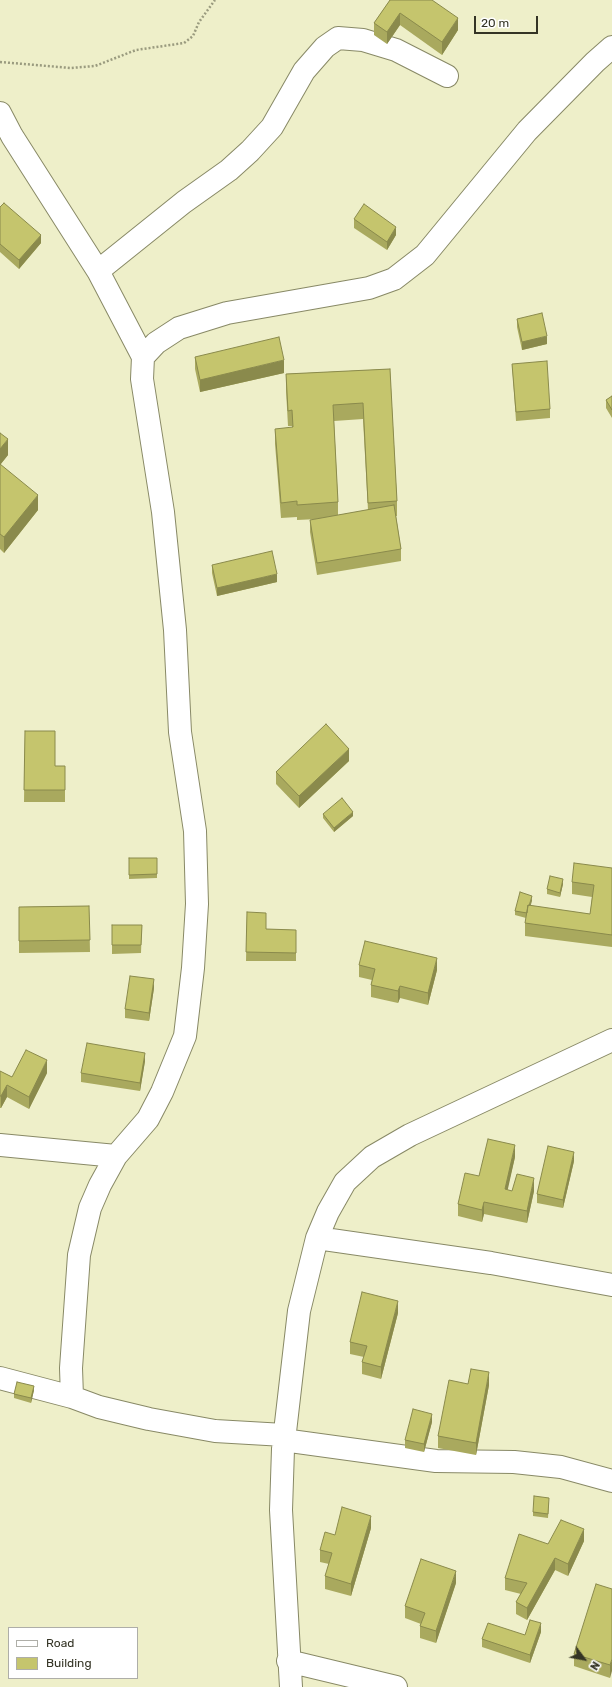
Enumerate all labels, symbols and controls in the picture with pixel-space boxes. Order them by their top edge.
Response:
scale bar [476,8,540,34]
text: 20 m [481,16,509,30]
legend [8,1627,138,1679]
text: Road [46,1636,74,1650]
north arrow [564,1639,604,1679]
text: Building [46,1656,92,1670]
text: N [587,1659,602,1672]

